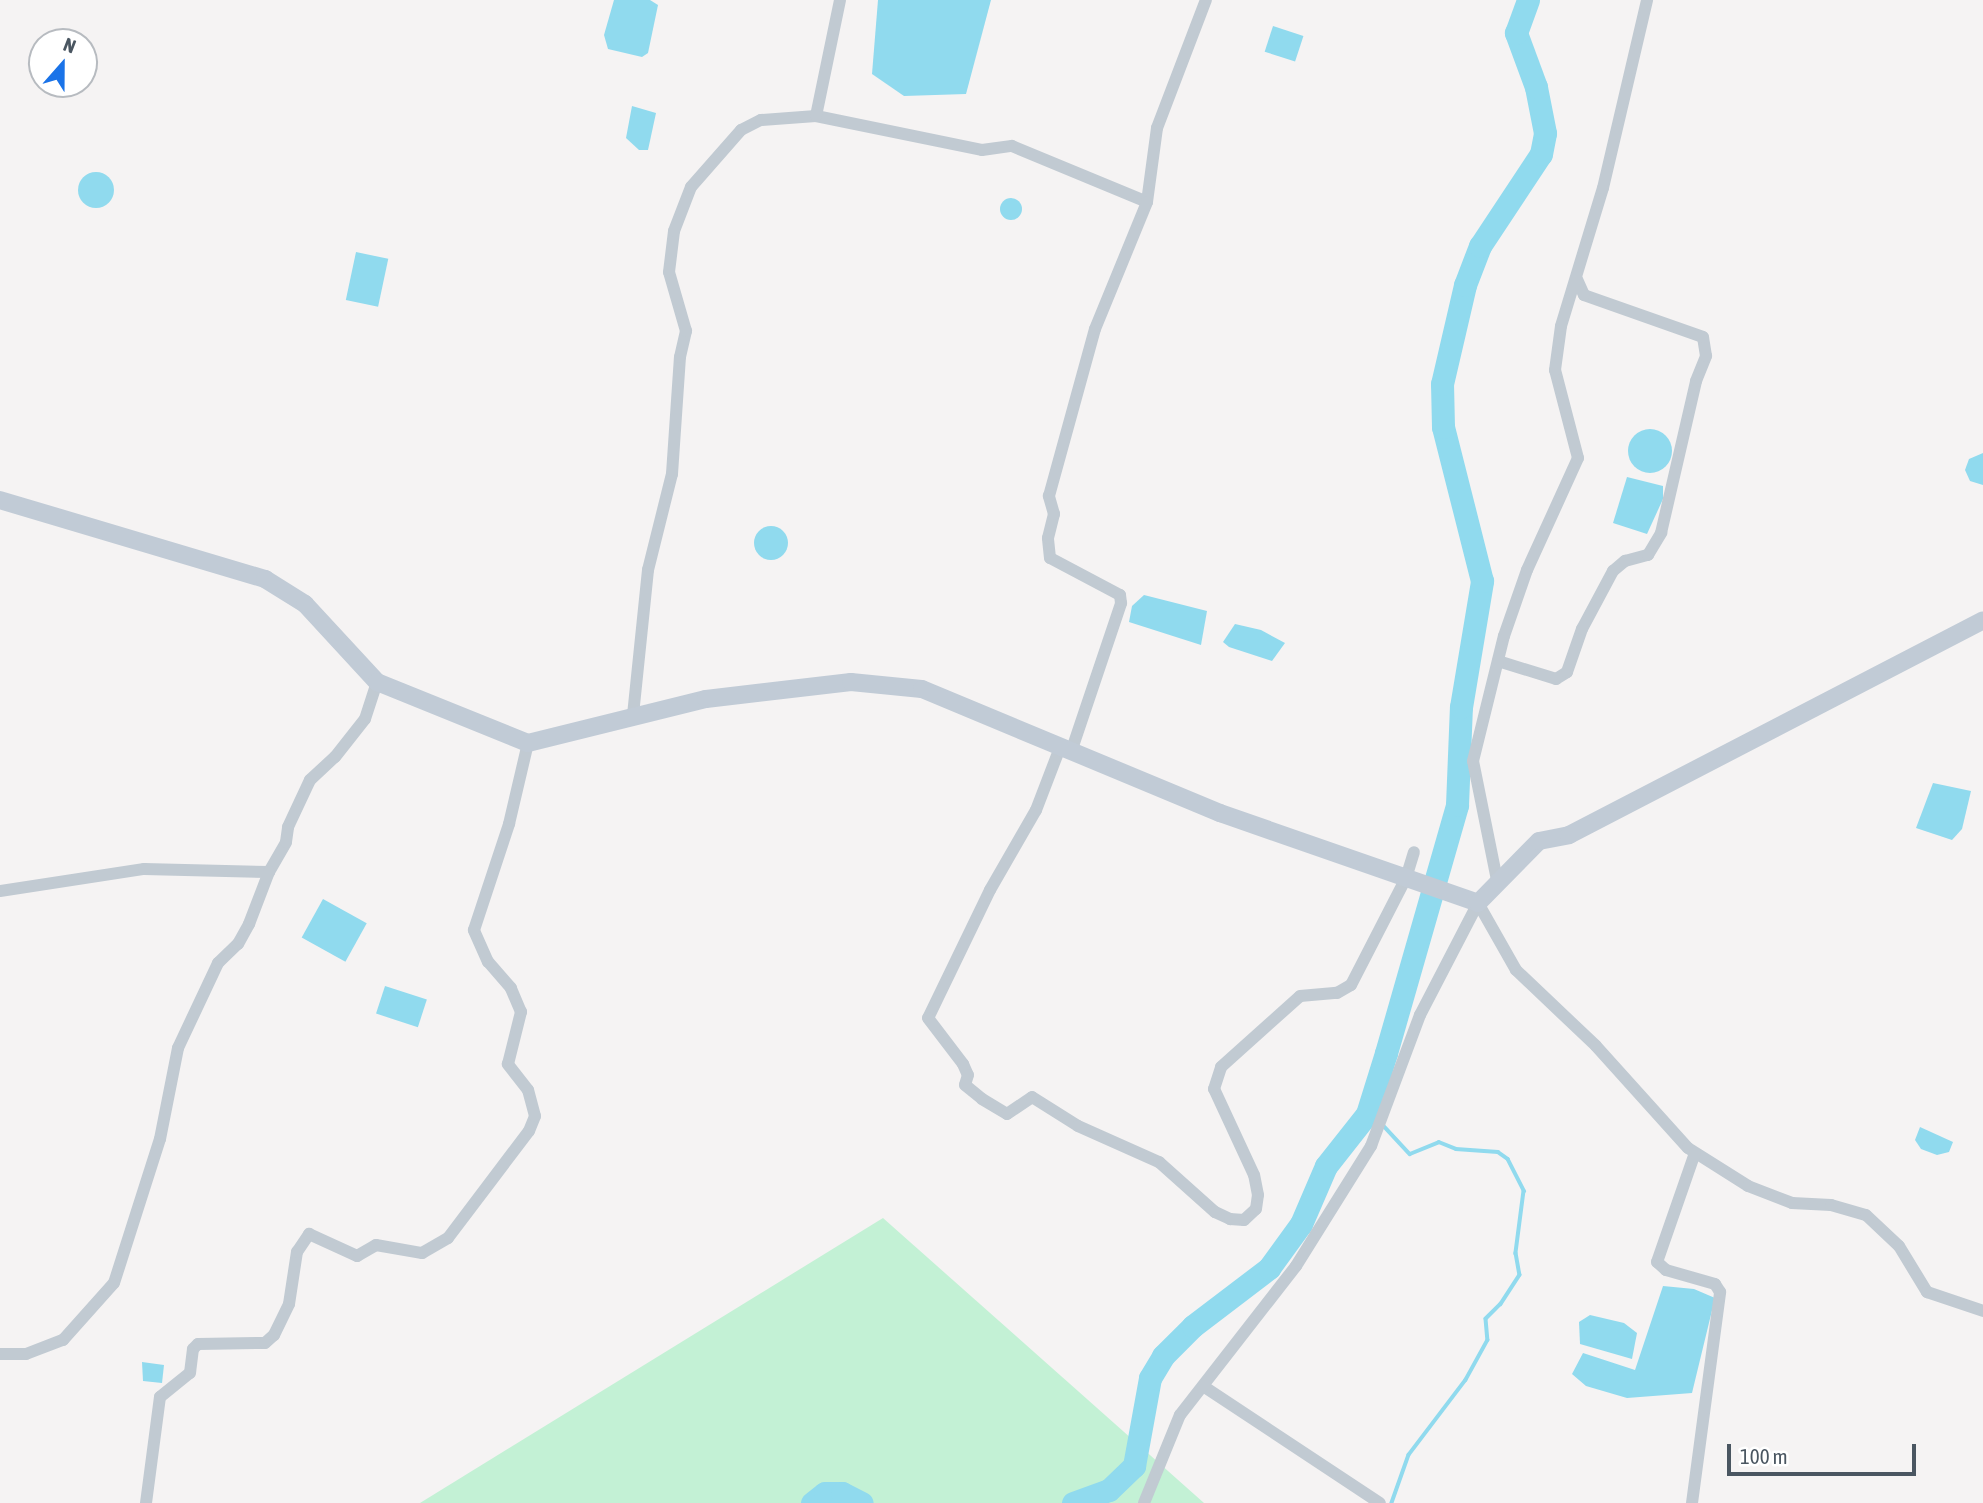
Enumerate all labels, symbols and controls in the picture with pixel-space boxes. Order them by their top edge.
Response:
north arrow [28,28,98,98]
text: N [61,33,79,58]
scale bar [1731,1430,1920,1474]
text: 100 m [1740,1444,1788,1468]

